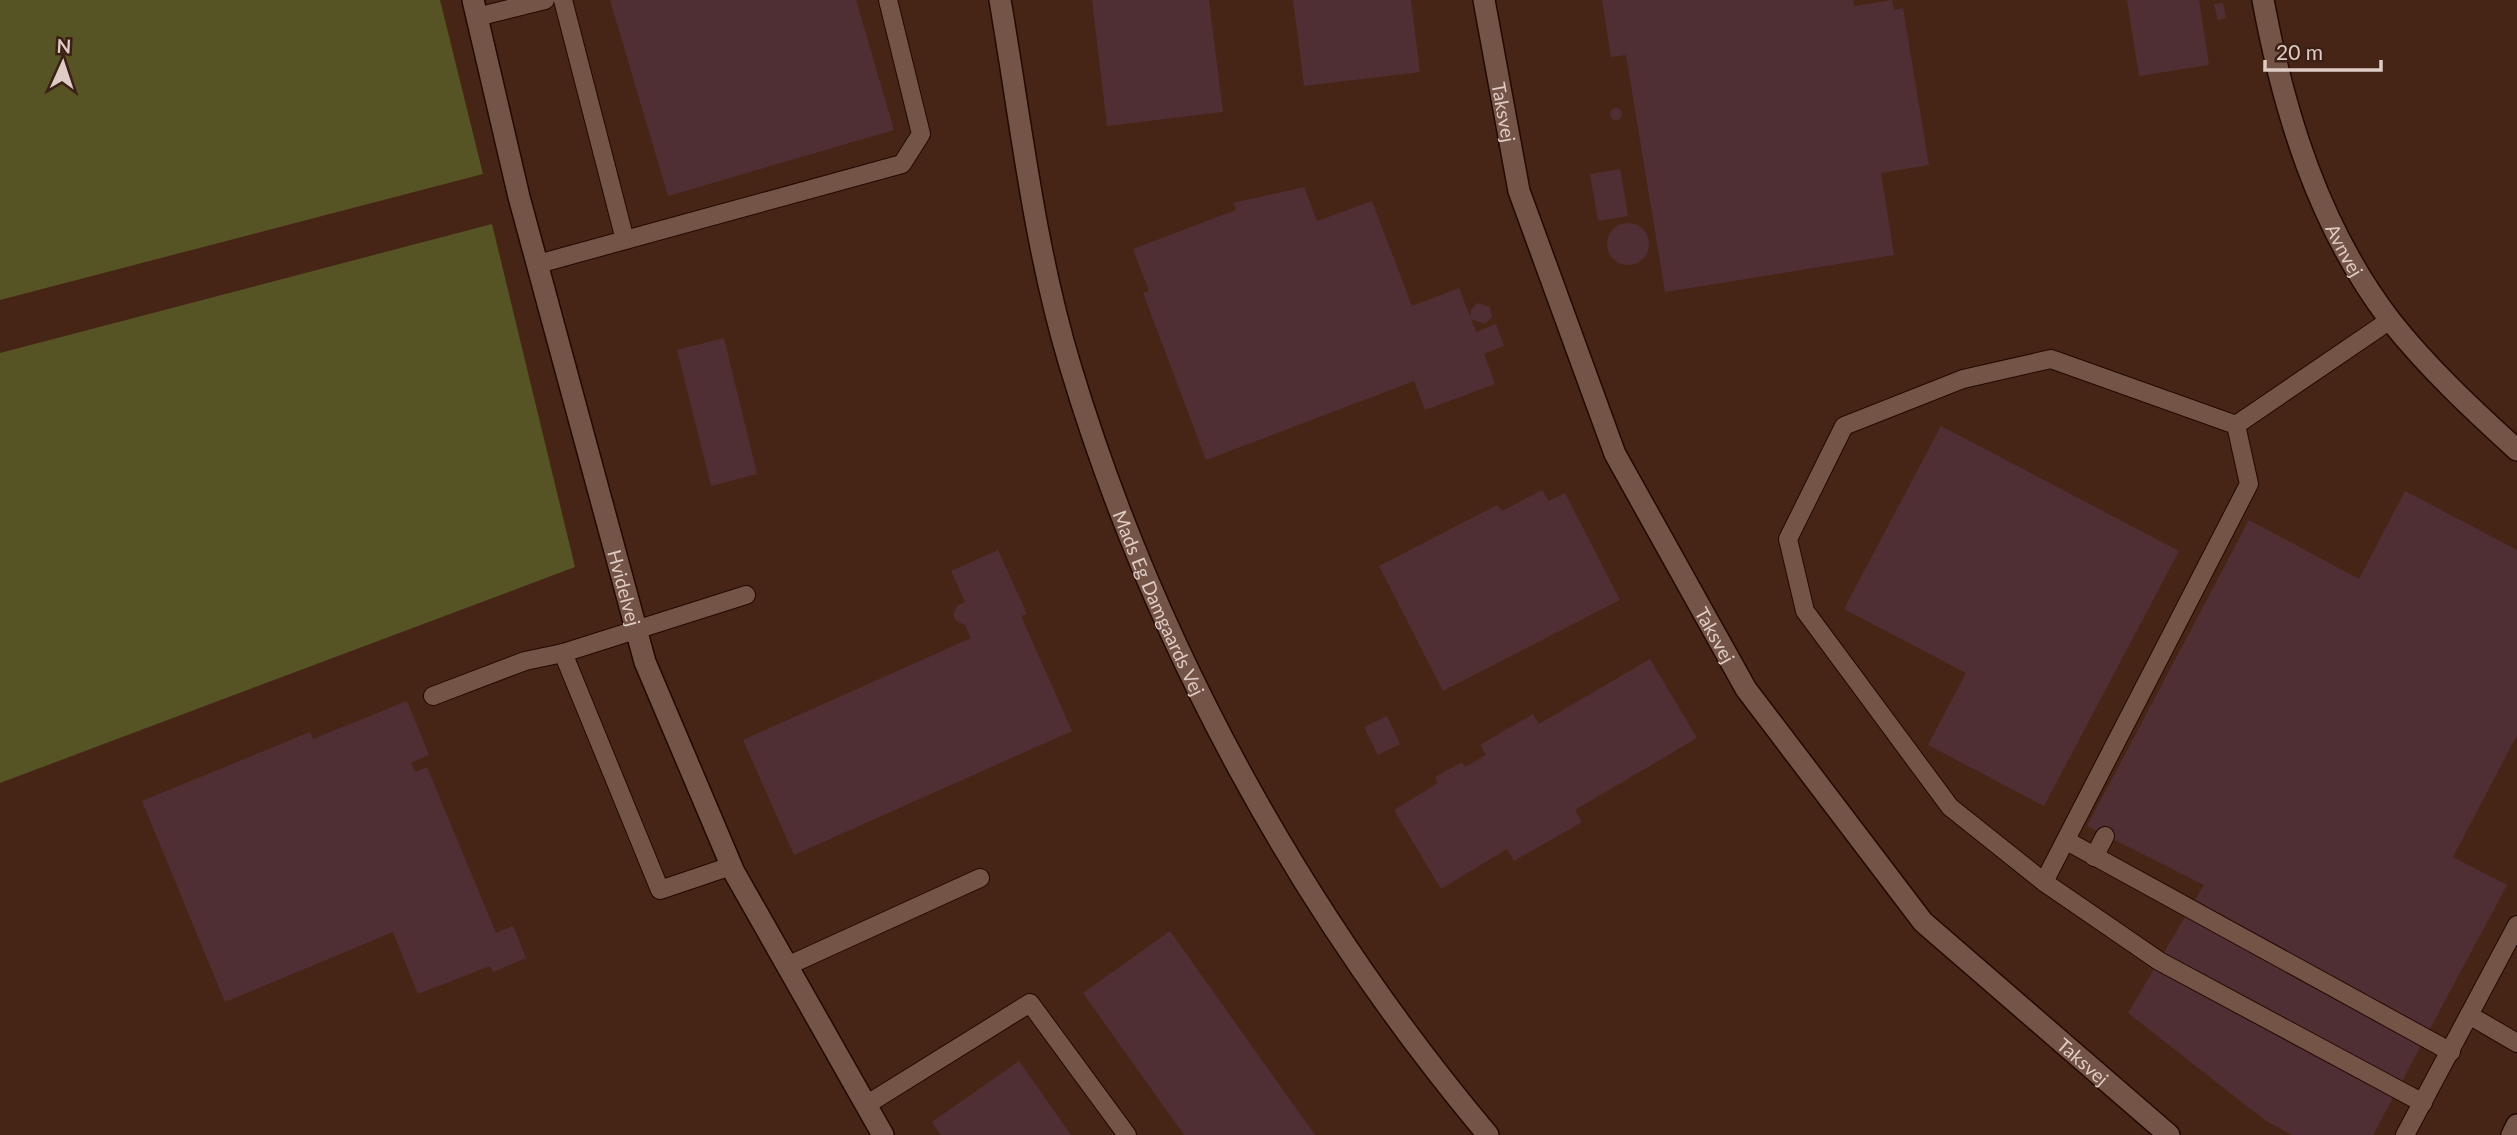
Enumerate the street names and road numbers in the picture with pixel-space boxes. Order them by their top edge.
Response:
street label: Taksvej [1488,80,1521,144]
street label: Avnvej [2322,220,2369,280]
street label: Mads Eg Damgaards Vej [1109,507,1210,699]
street label: Hvidelvej [604,547,646,628]
street label: Taksvej [1691,603,1740,667]
street label: Taksvej [2053,1032,2114,1089]

